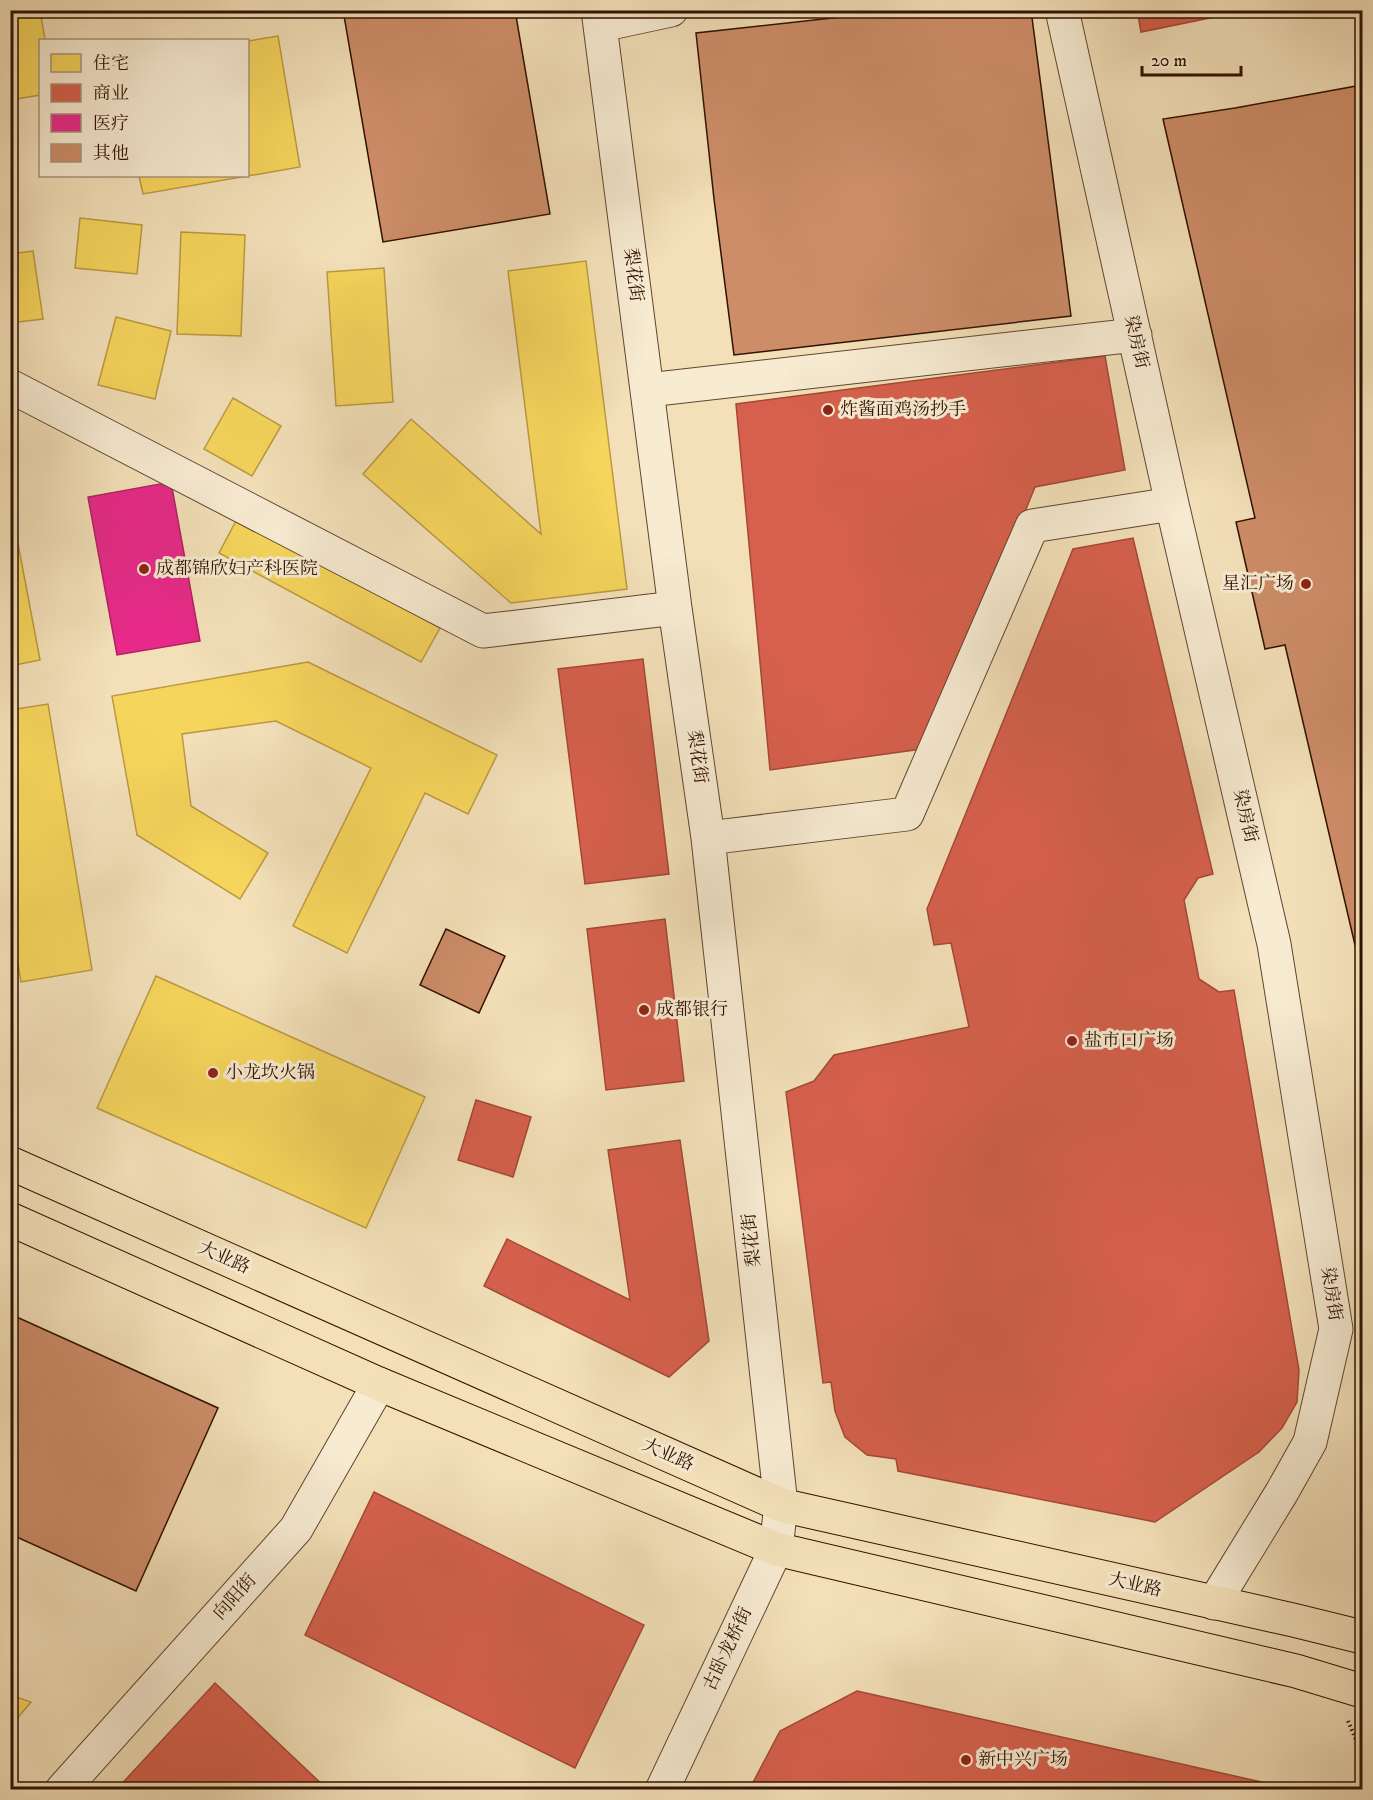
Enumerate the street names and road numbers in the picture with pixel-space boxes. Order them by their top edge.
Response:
street label: 梨花街 [619,247,647,303]
street label: 染房街 [1119,313,1153,371]
street label: 梨花街 [682,729,712,785]
street label: 染房街 [1228,787,1262,845]
street label: 梨花街 [738,1212,766,1268]
street label: 大业路 [195,1237,253,1279]
street label: 染房街 [1316,1266,1346,1322]
street label: 大业路 [639,1434,697,1476]
street label: 大业路 [1106,1568,1164,1602]
street label: 向阳街 [209,1570,261,1624]
street label: 古卧龙桥街 [699,1604,757,1694]

